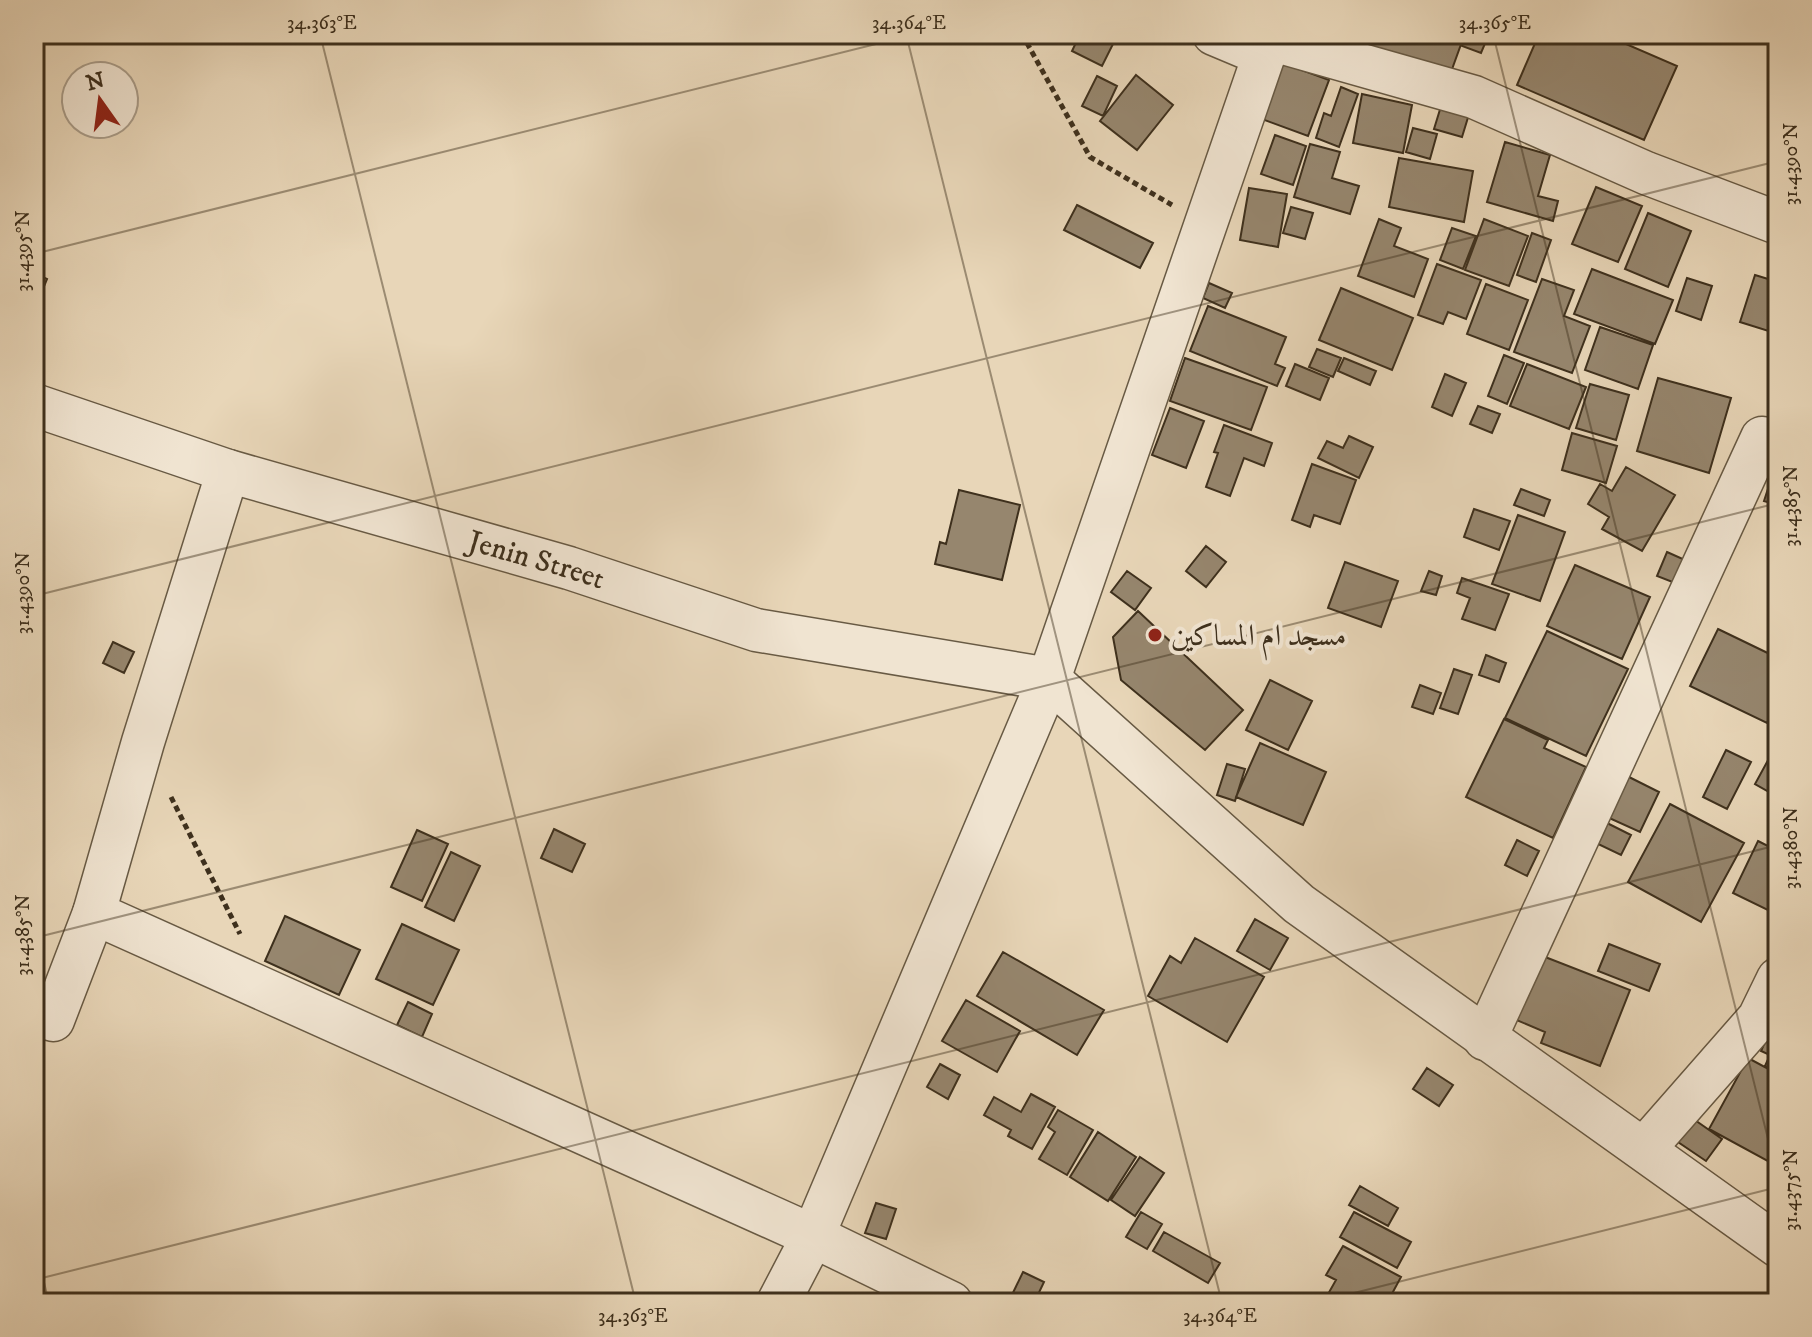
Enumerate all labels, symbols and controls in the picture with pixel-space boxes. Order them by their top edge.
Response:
text: 34.363°E [287,11,357,36]
text: 34.364°E [872,11,946,36]
text: 34.365°E [1459,11,1531,36]
north arrow [60,60,140,140]
text: N [83,67,108,97]
text: 31.4390°N [1779,123,1804,205]
text: 31.4395°N [11,210,36,292]
text: 31.4385°N [1779,465,1804,547]
street label: Jenin Street [461,522,609,599]
text: 31.4390°N [11,552,36,634]
place label: مسجد ام المساكين [1171,618,1346,661]
marker: مسجد ام المساكين [1146,626,1164,644]
text: 31.4380°N [1779,807,1804,889]
text: 31.4385°N [11,894,36,976]
text: 31.4375°N [1779,1149,1804,1231]
text: 34.363°E [598,1304,668,1329]
text: 34.364°E [1183,1304,1257,1329]

